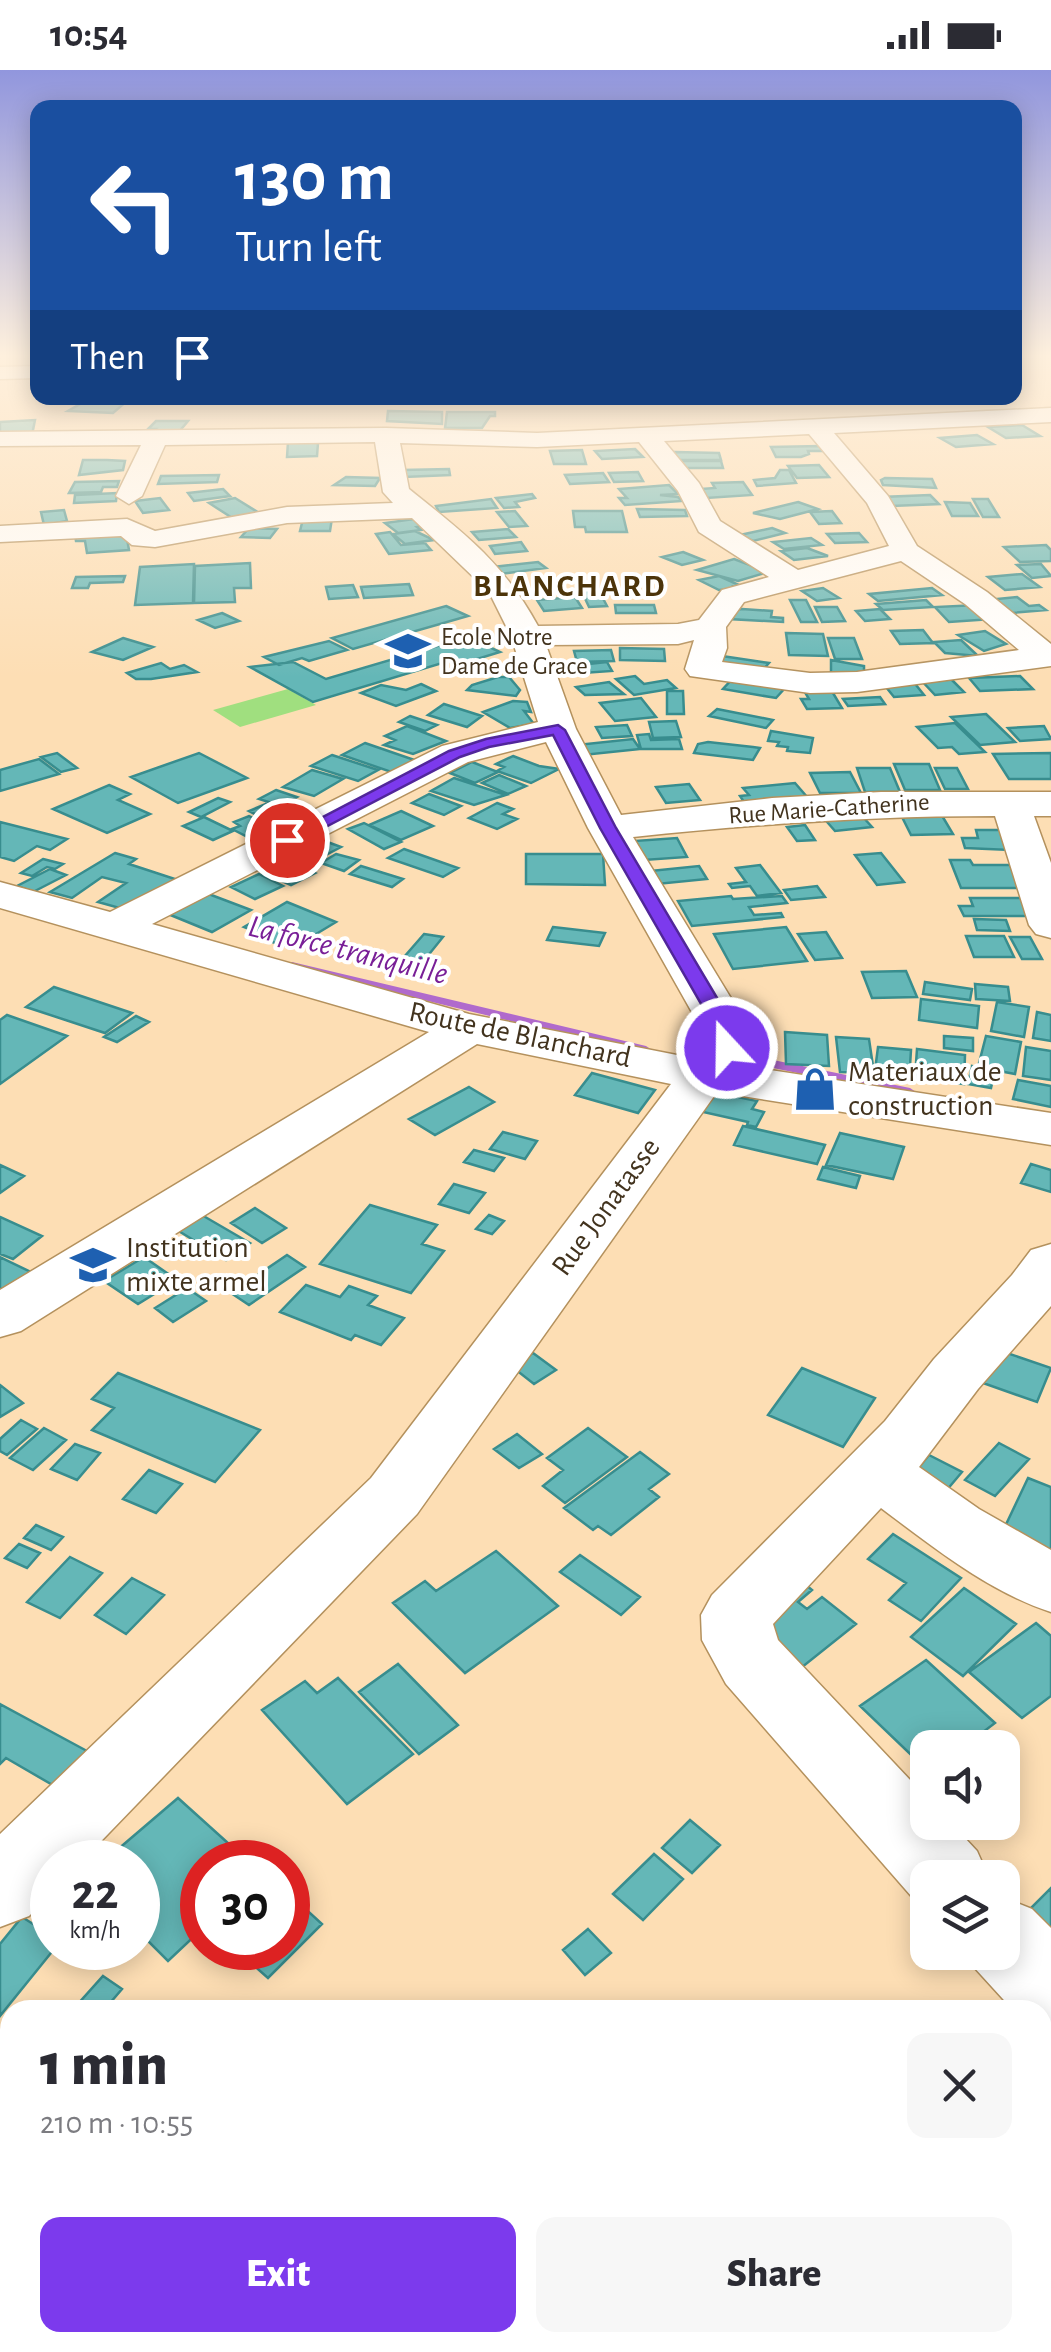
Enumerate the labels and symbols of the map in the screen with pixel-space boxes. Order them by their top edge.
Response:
district label: BLANCHARD [473,570,667,602]
place label: Ecole Notre Dame de Grace [441,625,588,679]
school or university icon: Ecole Notre Dame de Grace [384,627,432,675]
street label: Rue Marie-Catherine [728,790,930,828]
pin [245,798,330,883]
water label: La force tranquille [245,910,451,990]
position arrow [675,996,779,1100]
street label: Route de Blanchard [406,997,634,1073]
place label: Materiaux de construction [848,1057,1002,1121]
shop icon: Materiaux de construction [791,1065,839,1113]
street label: Rue Jonatasse [546,1133,666,1281]
place label: Institution mixte armel [126,1233,267,1297]
school or university icon: Institution mixte armel [69,1241,117,1289]
speed limit sign: 30 [180,1840,310,1970]

